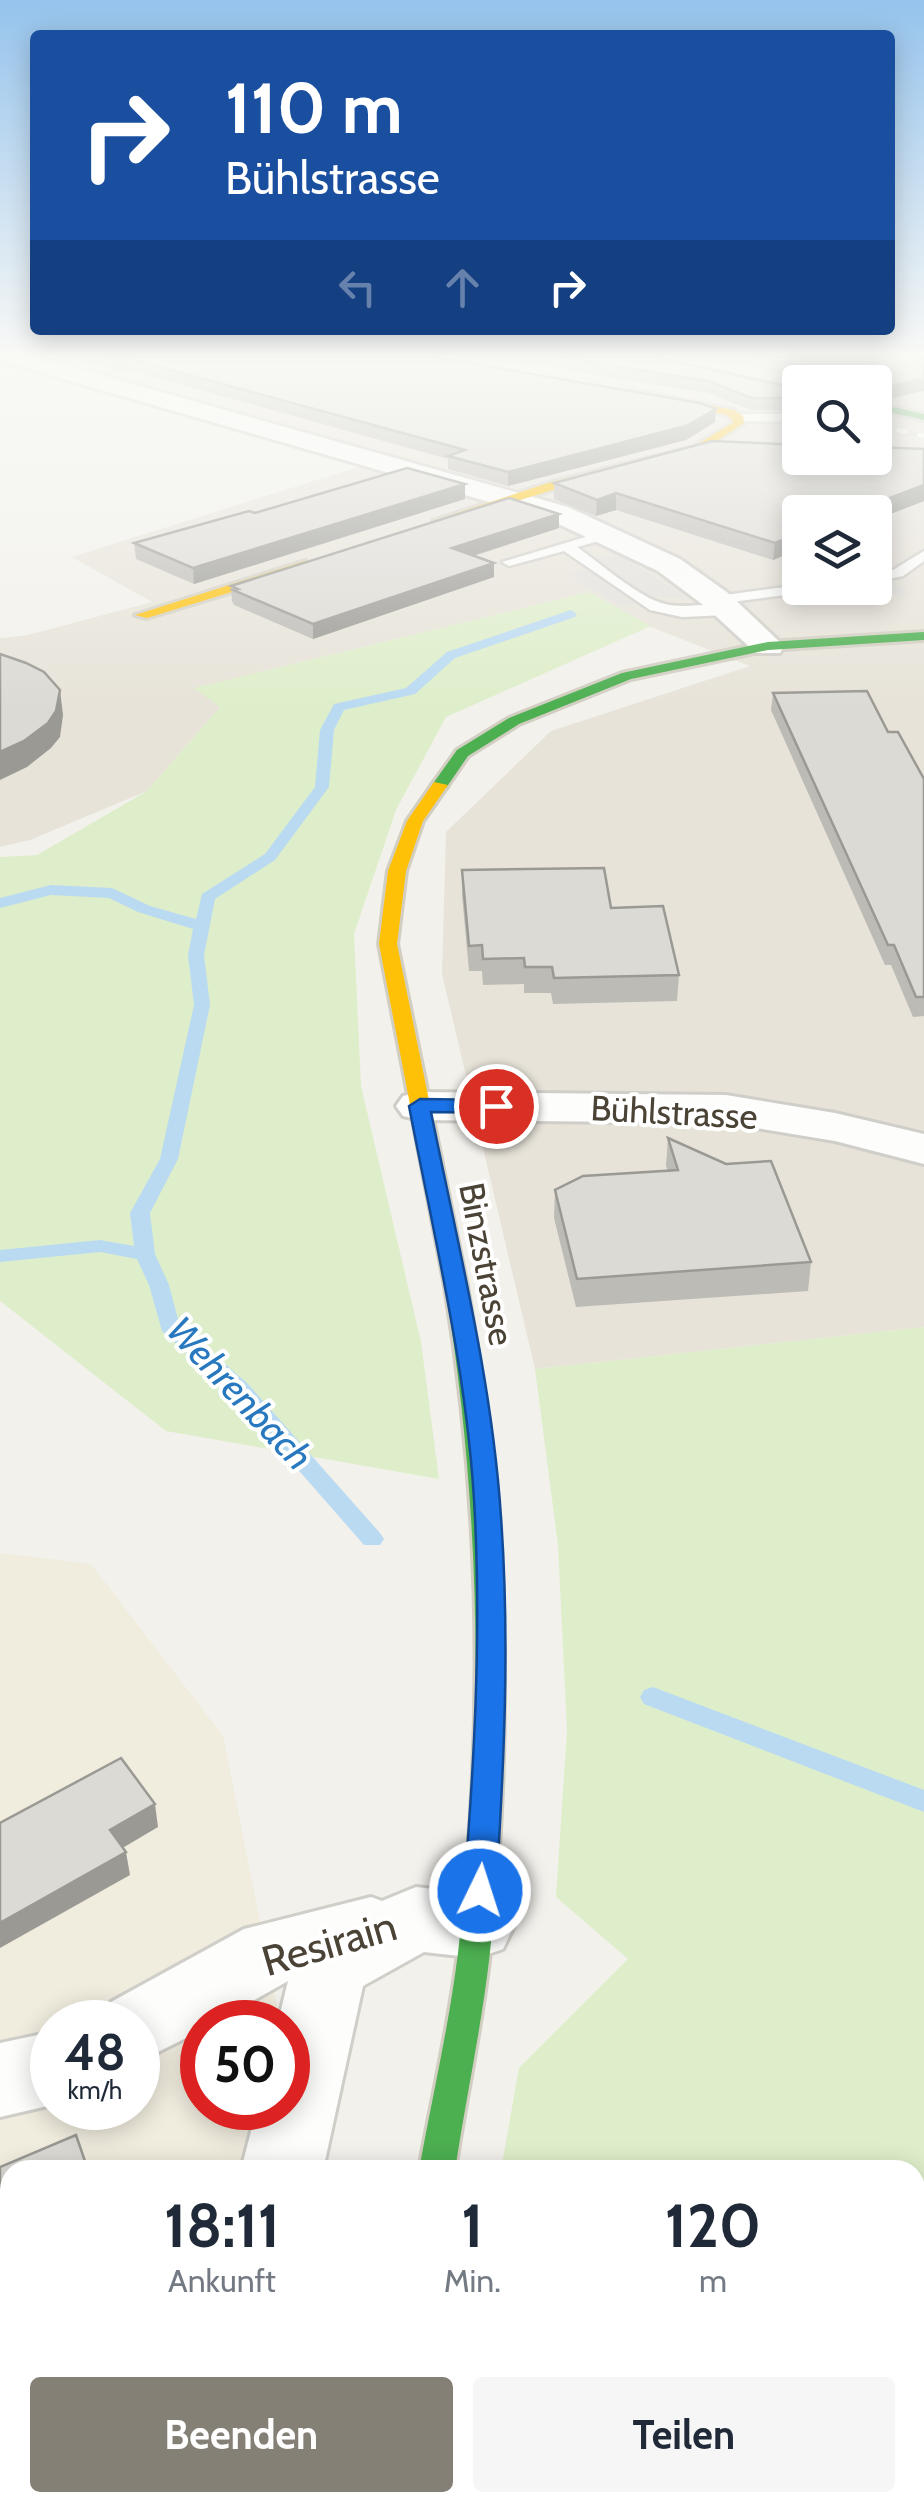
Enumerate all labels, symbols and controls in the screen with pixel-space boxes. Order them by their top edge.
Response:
text: 110 m [225,65,403,151]
icon: right [60,70,190,200]
text: Bühlstrasse [225,151,440,205]
icon: left [330,260,385,315]
icon: ahead [435,260,490,315]
icon: right [540,260,595,315]
map controls [782,365,892,605]
button: search [782,365,892,475]
button: layers [782,495,892,605]
pin [454,1064,539,1149]
icon: arrive [469,1079,524,1134]
street label: Bühlstrasse [589,1086,759,1138]
street label: Binzstrasse [450,1179,524,1349]
water label: Wehrenbach [157,1307,323,1479]
position arrow [428,1839,532,1943]
street label: Resirain [256,1899,402,1987]
speed limit sign: 50 [180,2000,310,2130]
text: 48 [64,2022,126,2083]
text: km/h [68,2075,122,2105]
text: 18:11 [164,2189,280,2262]
text: 1 [461,2189,483,2262]
text: 120 [665,2189,761,2262]
text: Ankunft [168,2261,276,2300]
text: Min. [444,2261,501,2300]
text: m [699,2261,727,2300]
button: Beenden [30,2377,453,2492]
button: Teilen [473,2377,895,2492]

